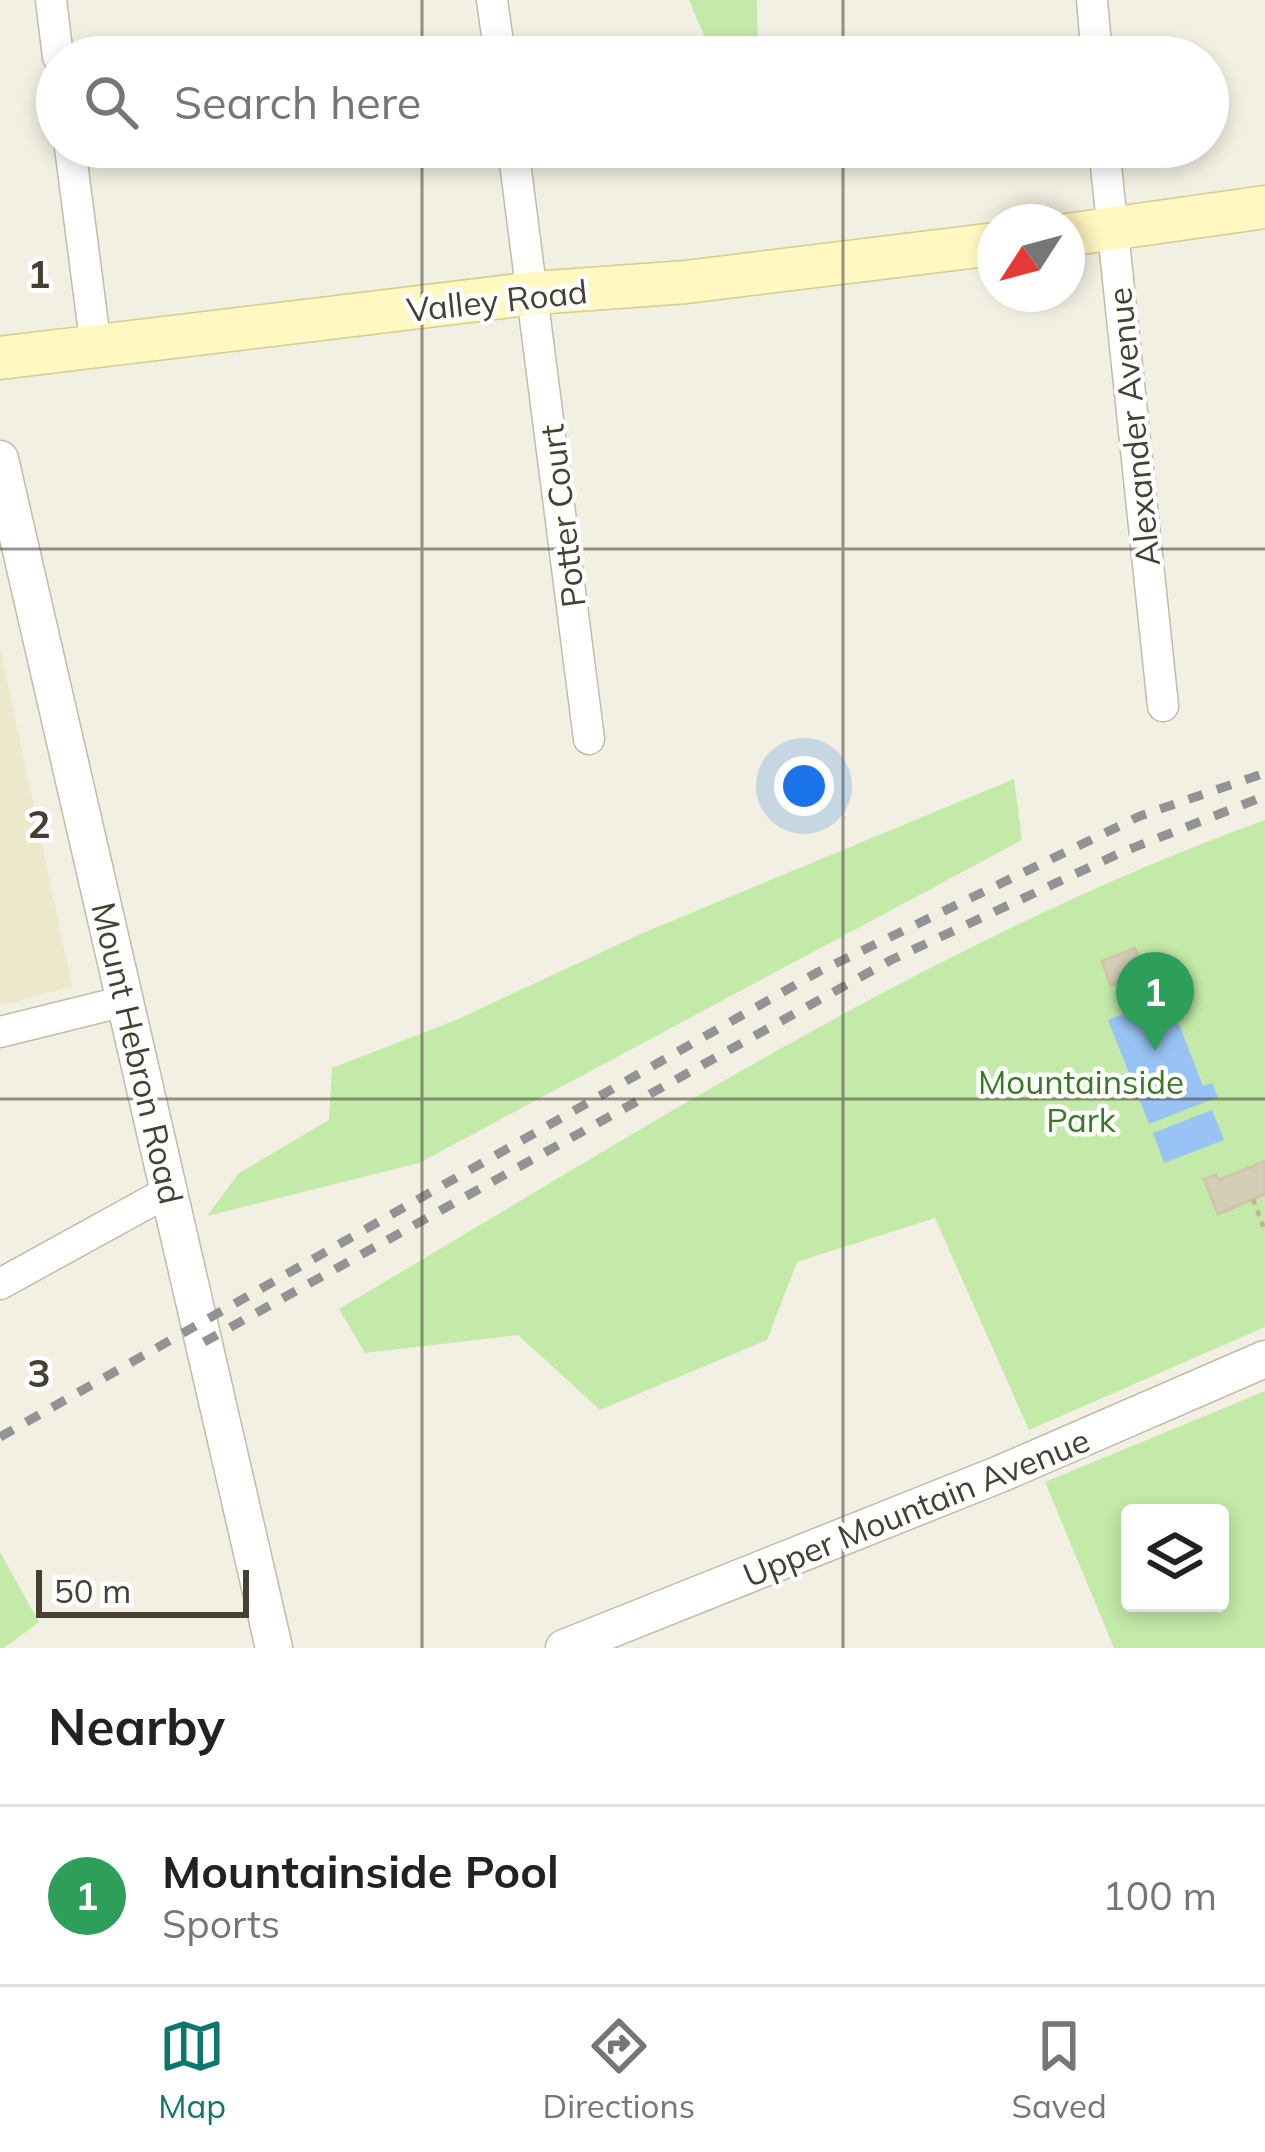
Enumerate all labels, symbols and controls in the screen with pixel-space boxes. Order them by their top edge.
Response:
search box [36,36,1229,168]
icon: search [78,69,144,135]
text: Search here [174,74,421,130]
north arrow [977,204,1085,312]
text: 1 [27,249,51,298]
street label: Valley Road [405,270,589,330]
street label: Alexander Avenue [1098,286,1168,568]
street label: Potter Court [530,422,594,610]
your location [774,756,834,816]
text: 2 [27,799,51,848]
street label: Mount Hebron Road [83,898,193,1208]
pin: 1 [1116,952,1194,1051]
park label: Mountainside Park [978,1061,1184,1140]
text: 3 [27,1348,51,1397]
street label: Upper Mountain Avenue [737,1419,1095,1595]
map controls [1121,1504,1229,1612]
button: layers [1121,1504,1229,1612]
scale bar [36,1564,249,1617]
text: 50 m [54,1570,131,1611]
text: Nearby [48,1694,225,1758]
text: Mountainside Pool [162,1843,559,1899]
text: 1 [75,1871,99,1920]
text: 100 m [1102,1871,1217,1920]
text: Sports [162,1899,280,1948]
tab: Map [158,2013,226,2126]
tab: Directions [543,2013,695,2126]
tab: Saved [1012,2013,1107,2126]

